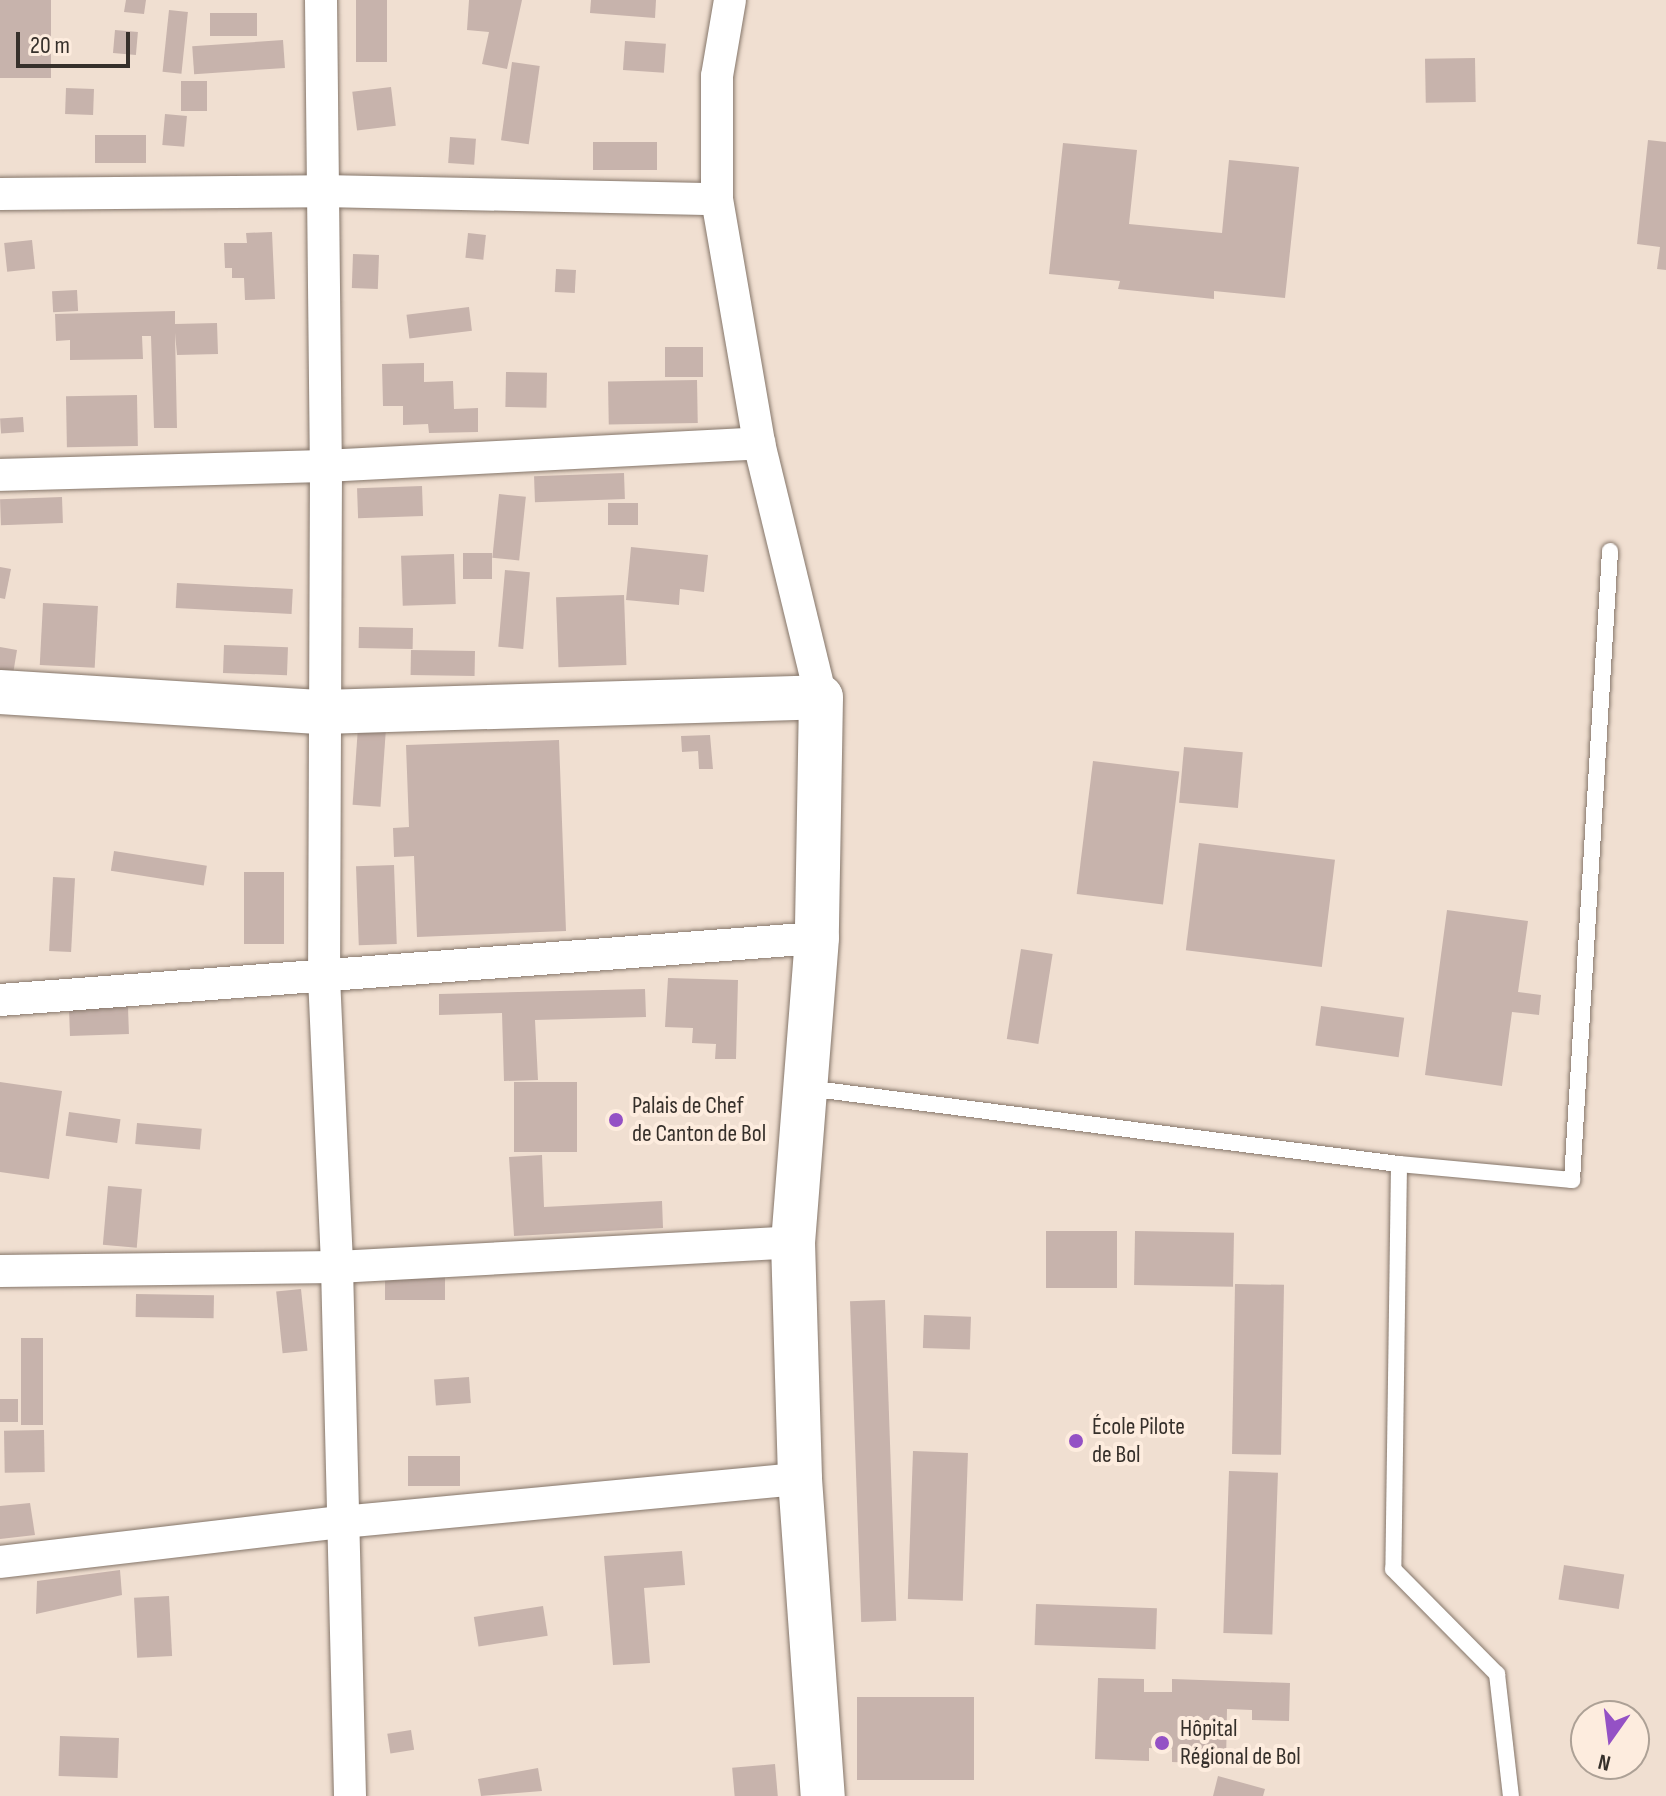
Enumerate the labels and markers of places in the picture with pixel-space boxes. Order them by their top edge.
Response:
place label: Palais de Chef de Canton de Bol [632,1092,766,1148]
marker: Palais de Chef de Canton de Bol [607,1111,625,1129]
place label: École Pilote de Bol [1092,1413,1185,1469]
marker: École Pilote de Bol [1067,1432,1085,1450]
place label: Hôpital Régional de Bol [1180,1715,1301,1771]
marker: Hôpital Régional de Bol [1151,1732,1173,1754]

